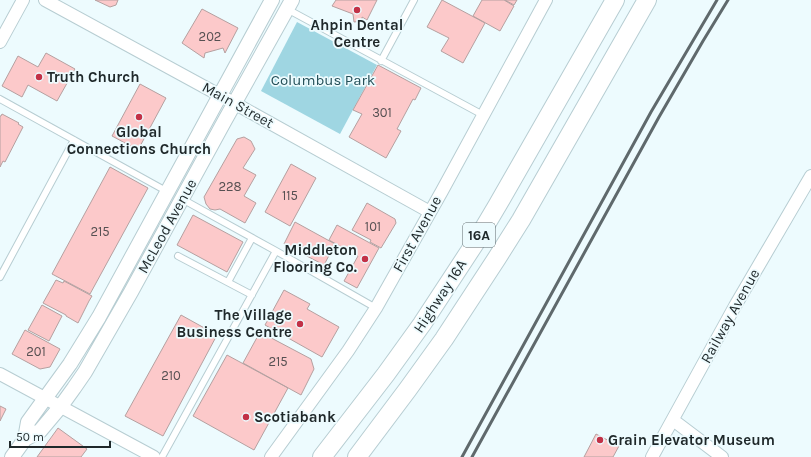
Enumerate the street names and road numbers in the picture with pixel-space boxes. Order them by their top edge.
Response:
street label: Main Street [199,78,277,132]
street label: McLeod Avenue [134,176,200,276]
street label: First Avenue [389,193,445,275]
road number: 16A [463,223,495,247]
street label: Highway 16A [410,256,471,336]
street label: Railway Avenue [697,266,763,366]

